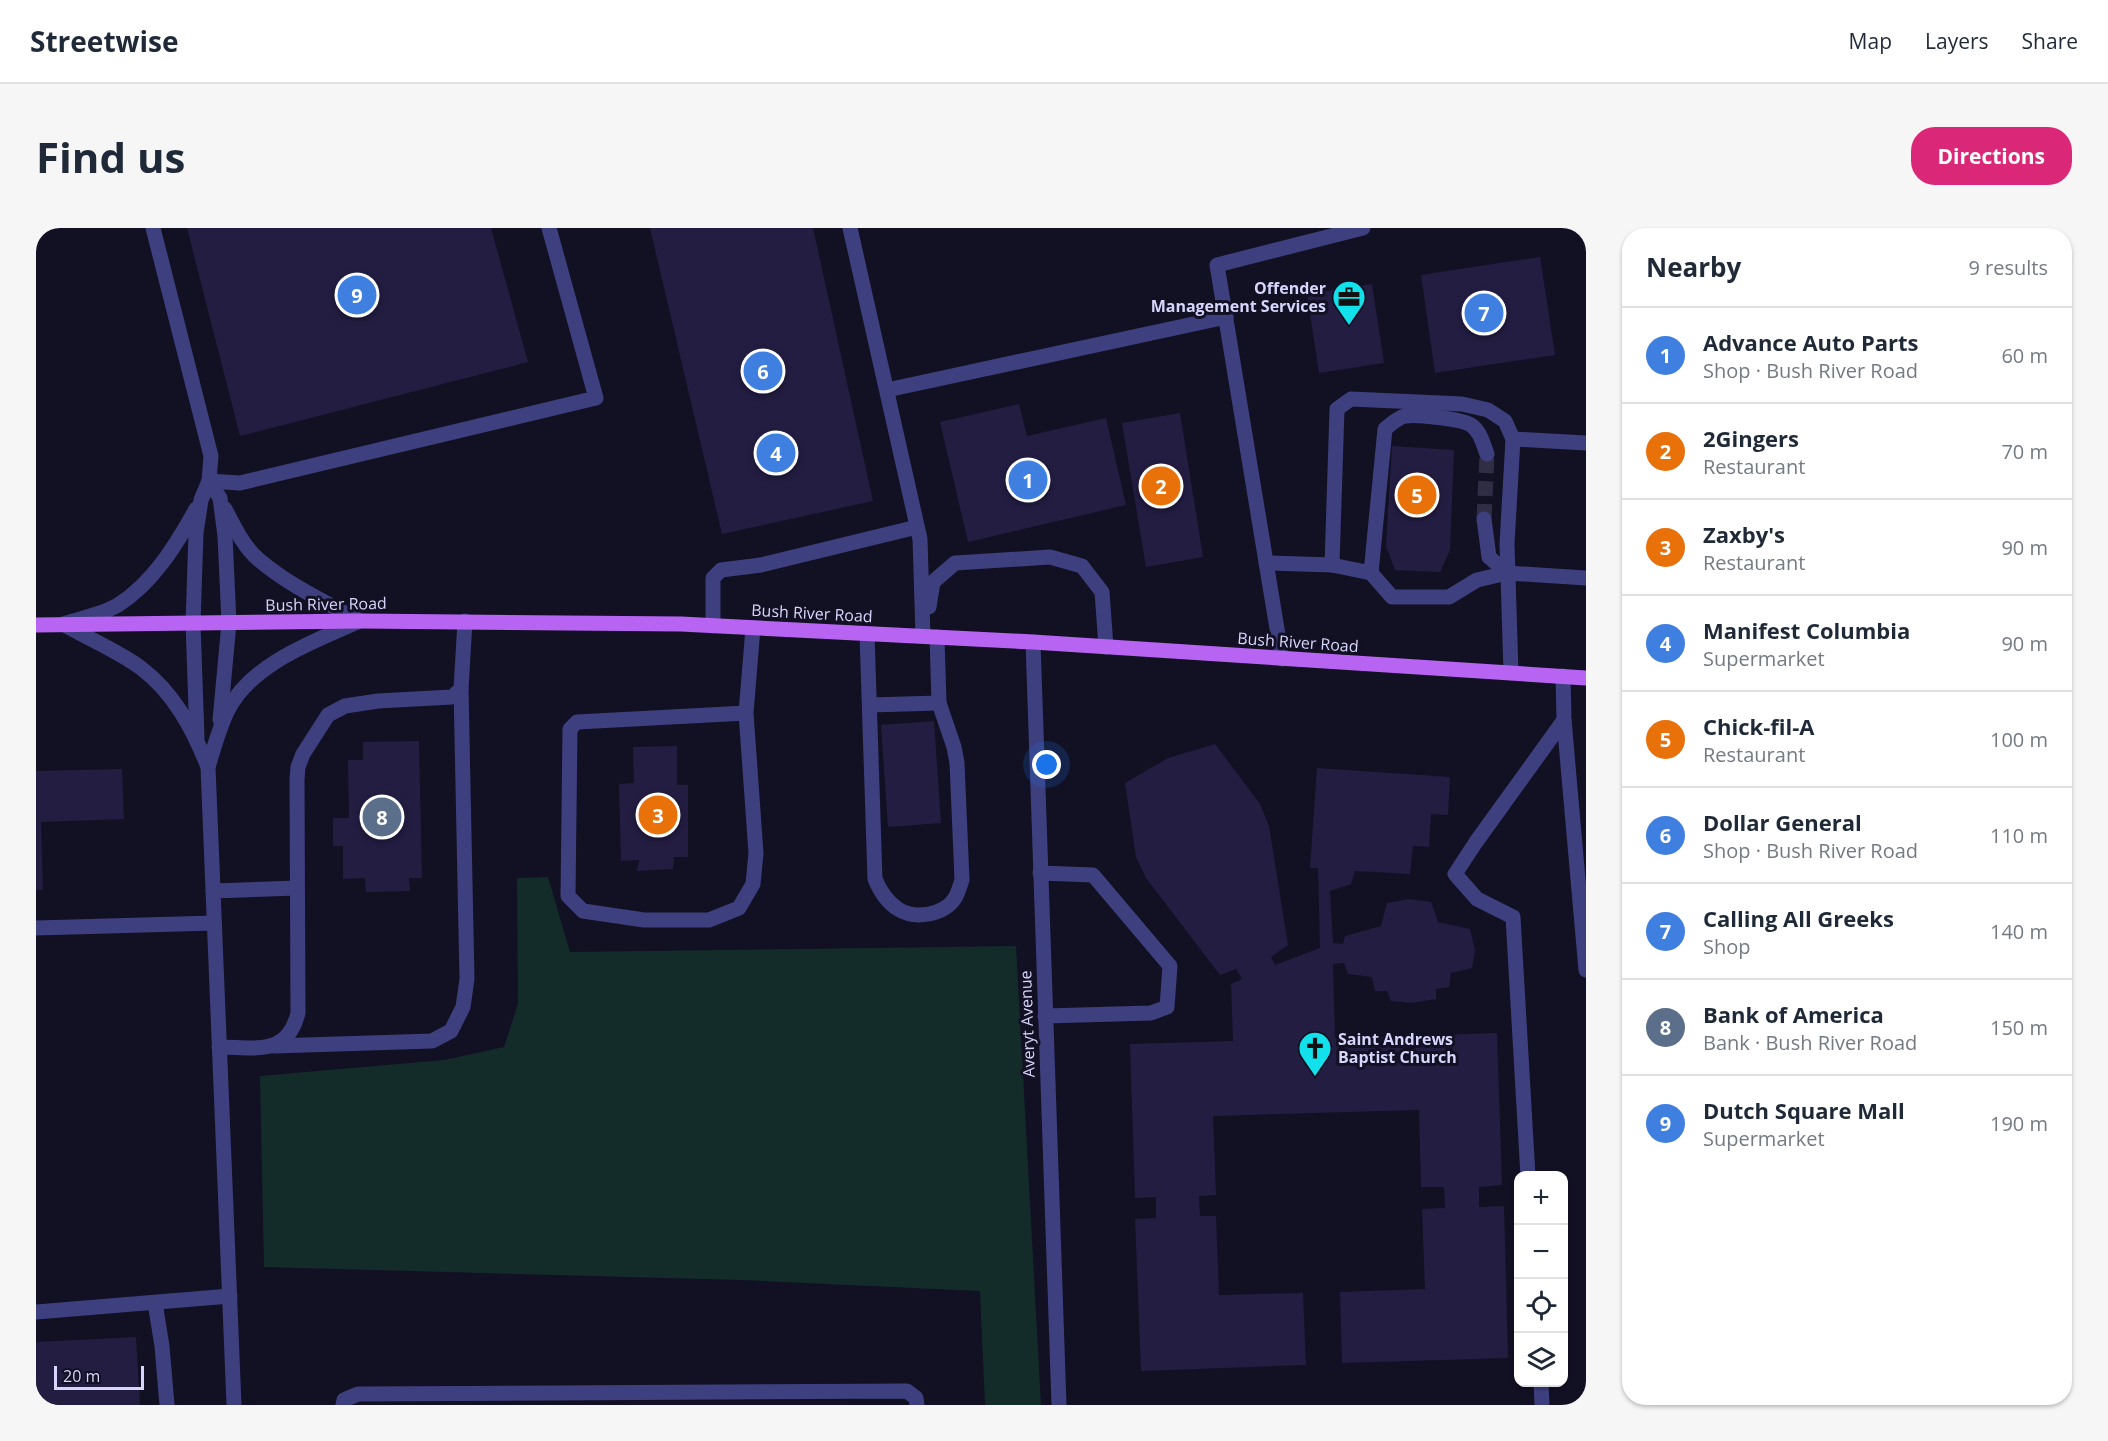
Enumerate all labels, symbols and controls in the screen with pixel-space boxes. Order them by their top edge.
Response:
text: Streetwise [30,22,179,60]
text: Map [1849,27,1892,55]
text: Layers [1925,27,1989,55]
text: Share [2022,27,2078,55]
button: Directions [1911,127,2072,185]
text: Find us [36,128,185,185]
text: Nearby [1646,249,1741,285]
text: 9 results [1968,254,2048,281]
pin: 9 [338,272,376,318]
place label: Offender Management Services [1151,277,1326,317]
office icon: Offender Management Services [1331,279,1367,326]
pin: 7 [1464,290,1504,335]
text: Advance Auto Parts [1703,327,1919,357]
text: 1 [1660,342,1671,369]
text: 60 m [2001,342,2048,369]
pin: 6 [744,348,782,394]
text: Shop · Bush River Road [1703,357,1918,384]
text: 2Gingers [1703,423,1799,453]
pin: 4 [756,430,796,476]
text: 2 [1660,438,1671,465]
text: 70 m [2001,438,2048,465]
text: Restaurant [1703,453,1805,480]
pin: 1 [1008,458,1048,502]
pin: 2 [1142,464,1180,508]
pin: 5 [1398,472,1436,518]
text: Zaxby's [1703,519,1785,549]
text: 3 [1660,534,1671,561]
text: 90 m [2001,534,2048,561]
text: Restaurant [1703,549,1805,576]
street label: Bush River Road [265,592,387,616]
street label: Bush River Road [751,599,873,627]
text: Manifest Columbia [1703,615,1910,645]
street label: Bush River Road [1237,627,1359,657]
text: 4 [1660,630,1671,657]
text: 90 m [2001,630,2048,657]
text: Supermarket [1703,645,1825,672]
text: Chick-fil-A [1703,711,1814,741]
text: 5 [1660,726,1671,753]
text: 100 m [1990,726,2048,753]
text: Restaurant [1703,741,1805,768]
your location [1032,750,1061,779]
pin: 3 [638,792,678,838]
pin: 8 [362,794,402,840]
text: Dollar General [1703,807,1862,837]
text: 6 [1660,822,1671,849]
text: 110 m [1990,822,2048,849]
text: Shop · Bush River Road [1703,837,1918,864]
text: Calling All Greeks [1703,903,1894,933]
text: 7 [1660,918,1671,945]
text: 140 m [1990,918,2048,945]
text: Shop [1703,933,1751,960]
street label: Averyt Avenue [1014,970,1040,1078]
text: Bank of America [1703,999,1884,1029]
text: 8 [1660,1014,1671,1041]
text: 150 m [1990,1014,2048,1041]
place label: Saint Andrews Baptist Church [1338,1028,1457,1068]
text: Bank · Bush River Road [1703,1029,1917,1056]
church icon: Saint Andrews Baptist Church [1297,1030,1333,1077]
text: Dutch Square Mall [1703,1095,1905,1125]
text: 9 [1660,1110,1671,1137]
text: 190 m [1990,1110,2048,1137]
text: Supermarket [1703,1125,1825,1152]
map controls [1514,1171,1568,1387]
button: + [1514,1171,1568,1225]
button: − [1514,1225,1568,1279]
button: locate [1514,1279,1568,1333]
button: layers [1514,1333,1568,1387]
scale bar [54,1363,144,1390]
text: 20 m [63,1365,100,1387]

